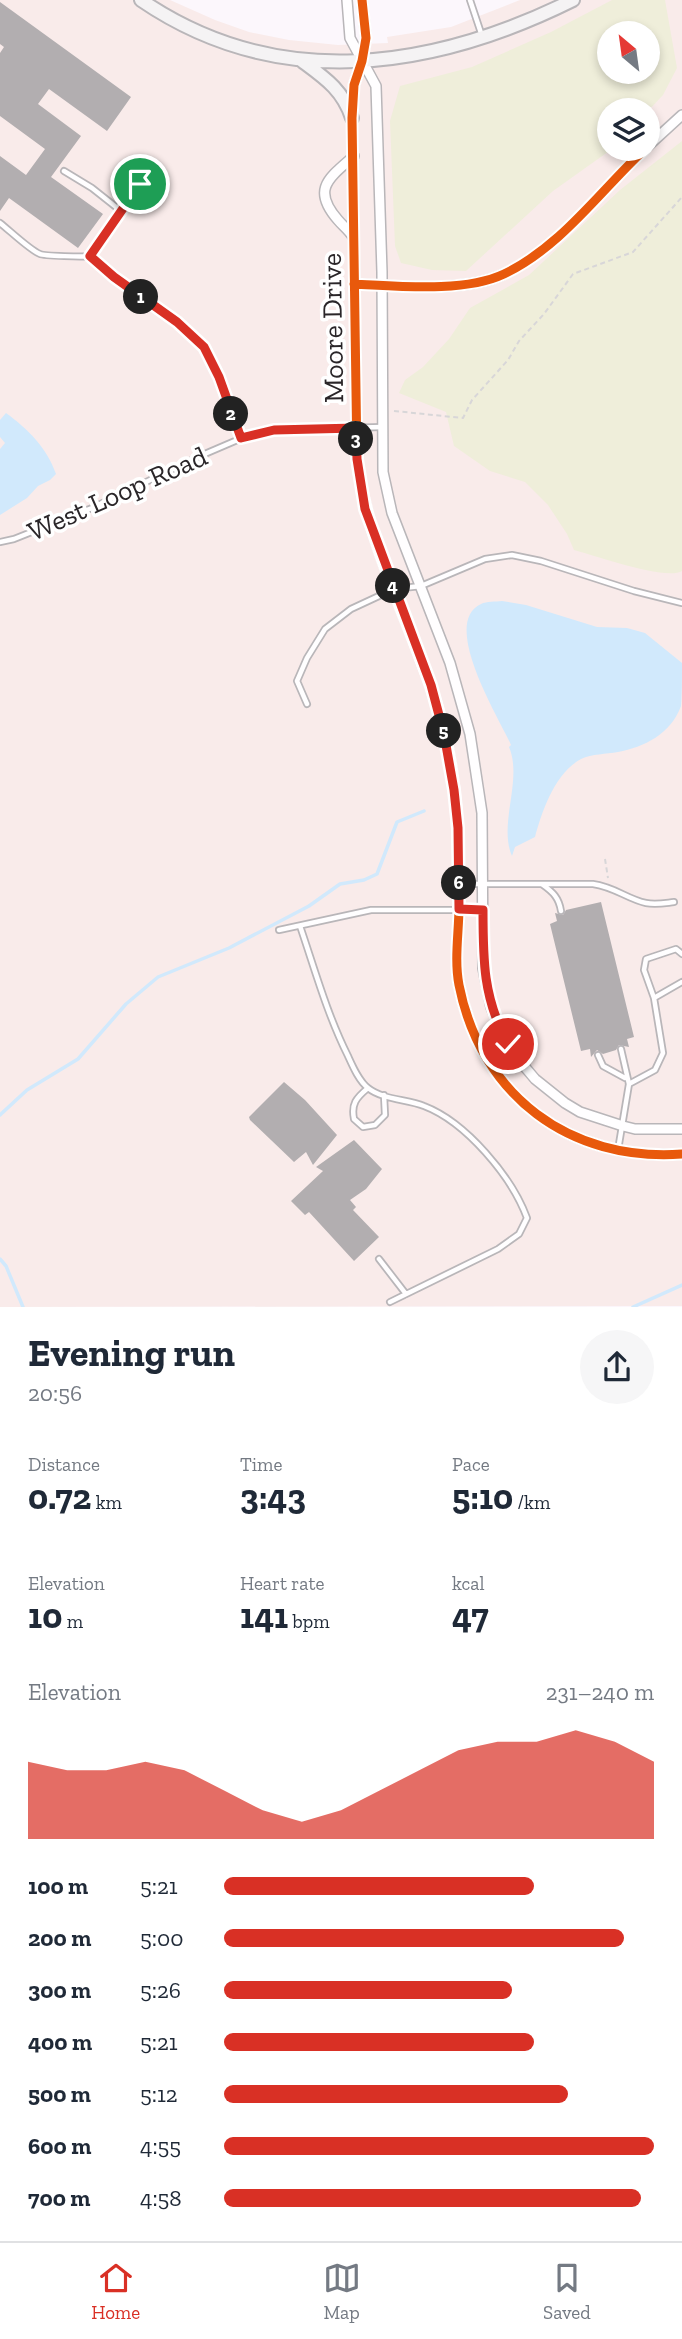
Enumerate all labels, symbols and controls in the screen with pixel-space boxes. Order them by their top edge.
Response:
north arrow [597,21,660,84]
map controls [597,21,660,161]
button: layers [597,98,660,161]
pin [110,154,170,214]
icon: arrive [121,165,159,203]
street label: Moore Drive [315,253,350,403]
pin: 1 [124,280,158,314]
text: 1 [137,285,144,308]
pin: 2 [214,396,248,432]
text: 2 [225,402,236,425]
pin: 3 [338,422,374,457]
text: 3 [350,427,361,450]
street label: West Loop Road [22,439,212,548]
pin: 4 [376,568,410,604]
text: 4 [387,574,398,597]
pin: 5 [426,714,462,748]
text: 5 [439,719,448,742]
pin: 6 [442,866,476,900]
text: 6 [453,871,464,894]
pin [478,1014,538,1074]
icon: check [489,1025,527,1063]
text: Evening run [28,1330,235,1376]
button: share [580,1330,654,1404]
text: 20:56 [28,1379,82,1407]
text: Distance [28,1453,100,1476]
text: Time [240,1453,282,1476]
text: Pace [452,1453,490,1476]
text: 0.72 [28,1476,91,1518]
text: 3:43 [240,1476,306,1518]
text: 5:10 [452,1476,513,1518]
text: km [91,1491,122,1514]
text: /km [513,1491,550,1514]
text: Elevation [28,1572,105,1595]
text: Heart rate [240,1572,325,1595]
text: kcal [452,1572,485,1595]
text: 10 [28,1595,62,1637]
text: 141 [240,1595,288,1637]
text: 47 [452,1595,489,1637]
text: m [62,1610,83,1633]
text: bpm [288,1610,330,1633]
text: Elevation [28,1678,121,1706]
text: 231–240 m [546,1678,654,1706]
text: 100 m [28,1872,88,1900]
text: 5:21 [140,1872,178,1900]
text: 200 m [28,1924,91,1952]
text: 5:00 [140,1924,183,1952]
text: 300 m [28,1976,91,2004]
text: 5:26 [140,1976,181,2004]
text: 400 m [28,2028,92,2056]
text: 5:21 [140,2028,178,2056]
text: 500 m [28,2080,91,2108]
text: 5:12 [140,2080,178,2108]
text: 600 m [28,2132,91,2160]
text: 4:55 [140,2132,181,2160]
text: 700 m [28,2184,90,2212]
text: 4:58 [140,2184,182,2212]
tab: Home [91,2259,140,2324]
tab: Map [323,2259,361,2324]
tab: Saved [543,2259,591,2324]

